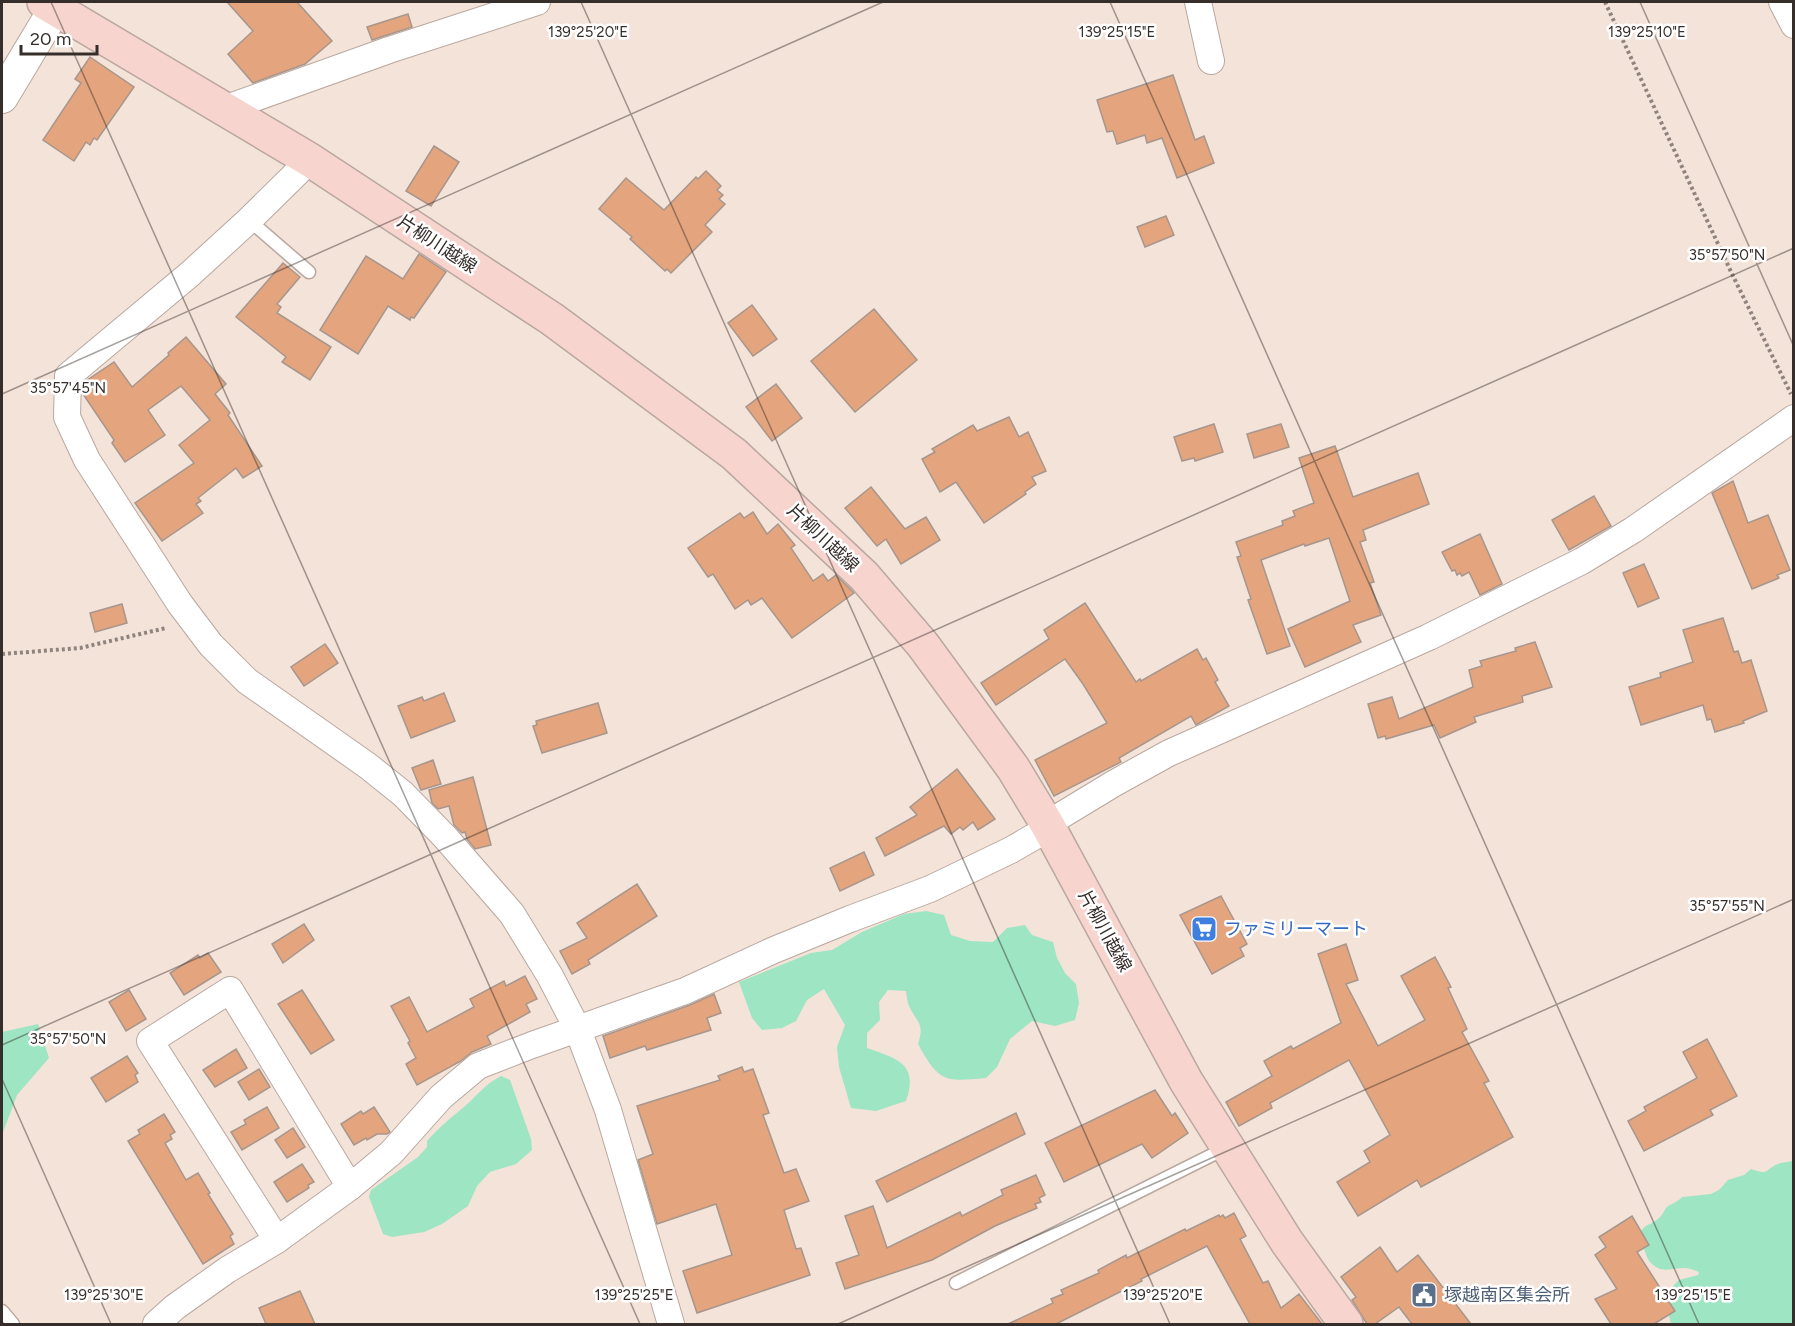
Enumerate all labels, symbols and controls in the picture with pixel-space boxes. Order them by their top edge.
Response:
scale bar [21,18,98,56]
text: 139°25'20"E [548,23,628,41]
text: 139°25'15"E [1079,23,1155,41]
text: 139°25'10"E [1608,23,1686,41]
text: 20 m [30,28,71,50]
street label: 片柳川越線 [393,210,481,278]
text: 35°57'50"N [1689,246,1765,264]
text: 35°57'45"N [30,379,106,397]
street label: 片柳川越線 [783,499,863,577]
street label: 片柳川越線 [1074,886,1136,976]
text: 35°57'55"N [1689,897,1765,915]
supermarket icon: ファミリーマート [1189,914,1219,944]
place label: ファミリーマート [1224,918,1368,940]
text: 35°57'50"N [30,1030,106,1048]
public building icon: 塚越南区集会所 [1409,1280,1439,1310]
place label: 塚越南区集会所 [1444,1284,1570,1306]
text: 139°25'30"E [64,1286,144,1304]
text: 139°25'25"E [594,1286,674,1304]
text: 139°25'20"E [1123,1286,1203,1304]
text: 139°25'15"E [1655,1286,1731,1304]

